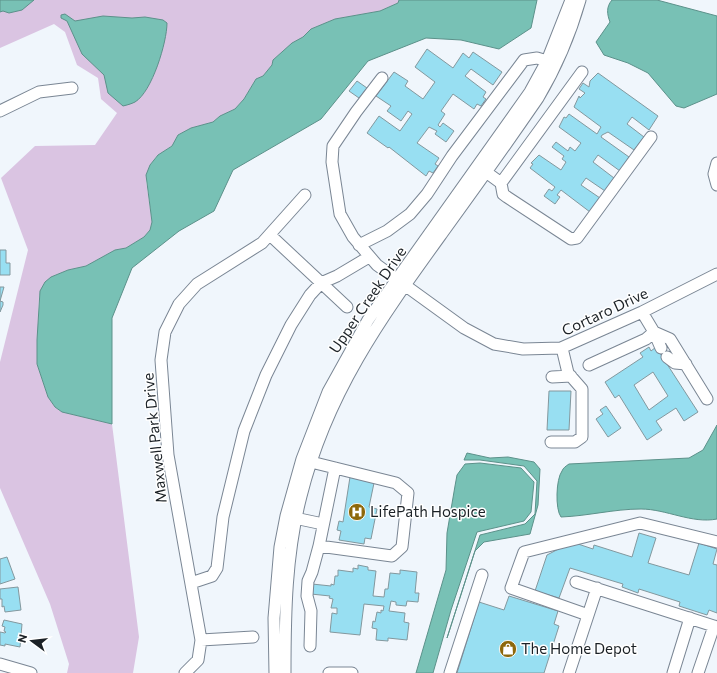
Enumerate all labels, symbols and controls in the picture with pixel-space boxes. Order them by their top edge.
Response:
street label: Upper Creek Drive [325,243,410,356]
street label: Cortaro Drive [559,283,651,339]
street label: Maxwell Park Drive [138,372,170,504]
hospital icon: LifePath Hospice [347,502,367,522]
place label: LifePath Hospice [370,502,486,520]
north arrow [12,621,52,661]
text: N [15,633,29,644]
shop icon: The Home Depot [498,639,518,659]
place label: The Home Depot [521,639,637,657]

